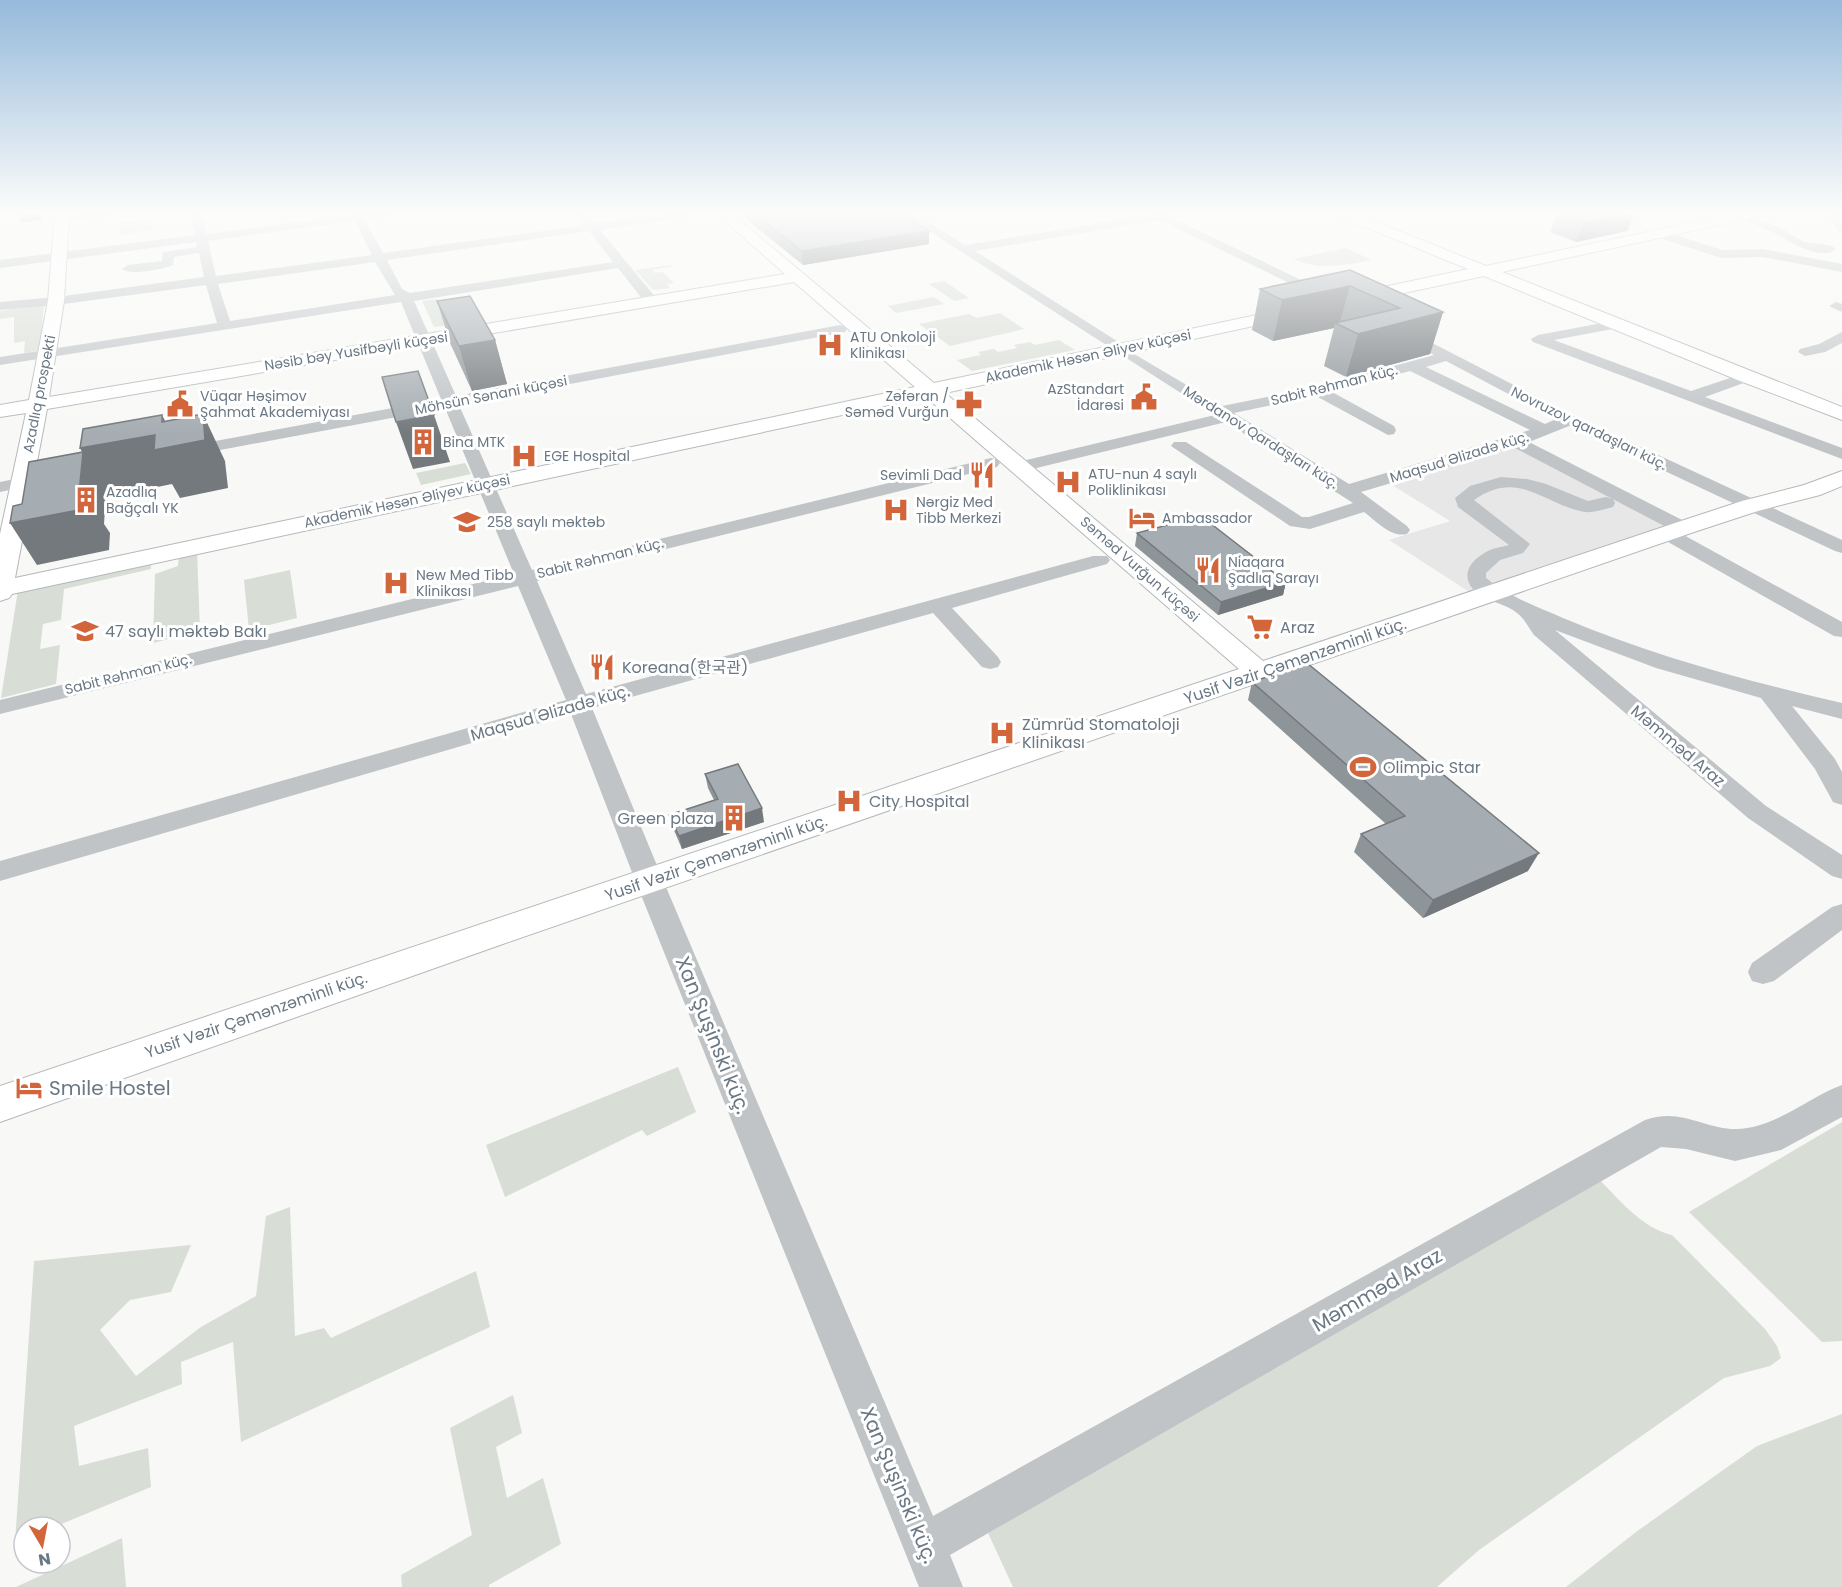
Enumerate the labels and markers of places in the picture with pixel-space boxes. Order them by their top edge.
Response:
place label: ATU Onkoloji Klinikası [850,327,936,363]
hospital icon: ATU Onkoloji Klinikası [815,330,845,360]
place label: AzStandart İdarəsi [1047,379,1124,415]
public building icon: AzStandart İdarəsi [1129,382,1159,412]
place label: Vüqar Həşimov Şahmat Akademiyası [200,386,350,422]
place label: Zəfəran / Səməd Vurğun [845,386,949,422]
public building icon: Vüqar Həşimov Şahmat Akademiyası [165,389,195,419]
pharmacy icon: Zəfəran / Səməd Vurğun [954,389,984,419]
building icon: Bina MTK [408,427,438,457]
place label: Bina MTK [443,432,506,452]
hospital icon: EGE Hospital [509,441,539,471]
place label: EGE Hospital [544,446,630,466]
restaurant icon: Sevimli Dad [967,460,997,490]
place label: ATU-nun 4 saylı Poliklinikası [1088,464,1197,500]
place label: Sevimli Dad [880,465,962,485]
hospital icon: ATU-nun 4 saylı Poliklinikası [1053,467,1083,497]
place label: Azadlıq Bağçalı YK [106,482,179,518]
building icon: Azadlıq Bağçalı YK [71,485,101,515]
place label: Nərgiz Med Tibb Merkezi [916,492,1001,528]
hospital icon: Nərgiz Med Tibb Merkezi [881,495,911,525]
hotel icon: Ambassador [1127,503,1157,533]
school or university icon: 258 saylı məktəb [452,507,482,537]
place label: Ambassador [1162,508,1253,528]
place label: 258 saylı məktəb [487,512,605,532]
place label: Niaqara Şadlıq Sarayı [1228,552,1319,588]
restaurant icon: Niaqara Şadlıq Sarayı [1193,555,1223,585]
place label: New Med Tibb Klinikası [416,565,514,601]
hospital icon: New Med Tibb Klinikası [381,568,411,598]
supermarket icon: Araz [1245,612,1275,642]
school or university icon: 47 saylı məktəb Bakı [70,616,100,646]
place label: Araz [1280,616,1315,639]
place label: 47 saylı məktəb Bakı [105,620,267,643]
restaurant icon: Koreana(한국관) [587,652,617,682]
place label: Koreana(한국관) [622,656,748,679]
place label: Zümrüd Stomatoloji Klinikası [1022,713,1180,754]
hospital icon: Zümrüd Stomatoloji Klinikası [987,718,1017,748]
sports icon: Olimpic Star [1348,752,1378,782]
place label: Olimpic Star [1383,756,1481,779]
hospital icon: City Hospital [834,786,864,816]
place label: City Hospital [869,790,969,813]
building icon: Green plaza [719,803,749,833]
place label: Green plaza [618,807,714,830]
hotel icon: Smile Hostel [14,1073,44,1103]
place label: Smile Hostel [49,1074,171,1102]

